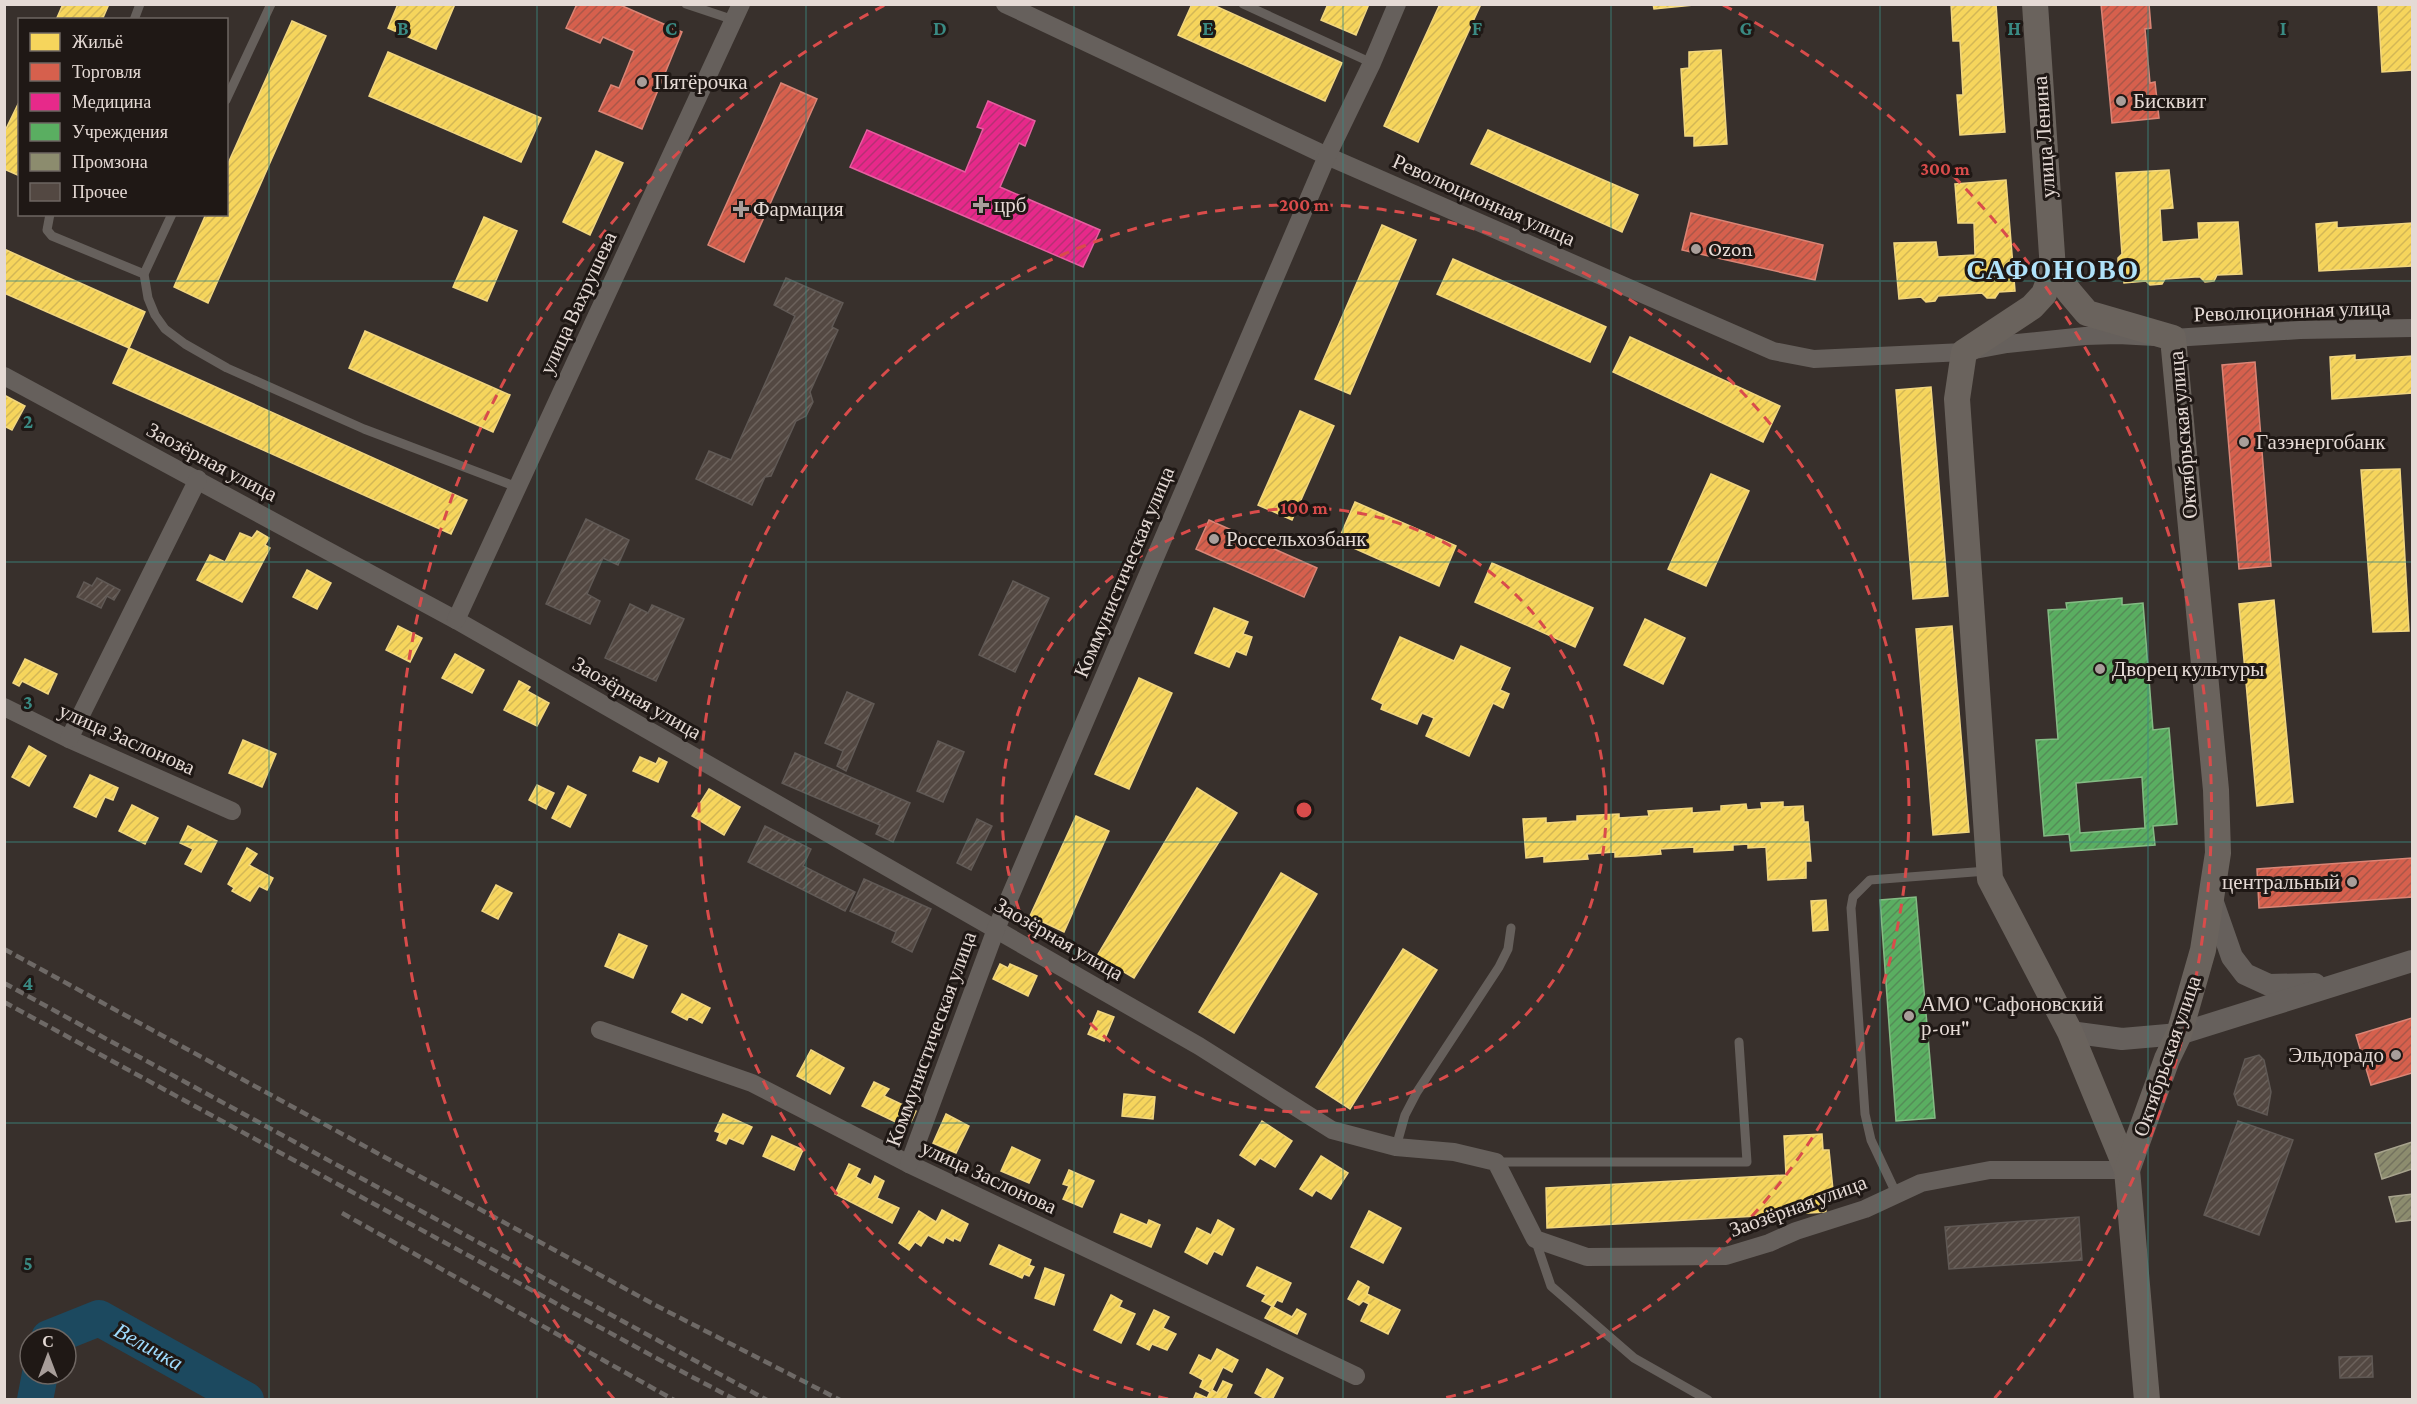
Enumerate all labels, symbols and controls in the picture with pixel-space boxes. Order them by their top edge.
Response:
text: B [397,17,409,39]
text: C [665,17,677,39]
text: D [933,17,947,39]
text: E [1202,17,1214,39]
text: F [1472,17,1483,39]
text: G [1740,17,1753,39]
text: H [2007,17,2021,39]
text: I [2280,17,2287,39]
legend [18,18,228,216]
text: Жильё [72,32,123,52]
text: Торговля [72,62,141,82]
place label: Пятёрочка [654,70,748,94]
marker: Пятёрочка [635,75,649,89]
street label: улица Ленина [2028,75,2060,199]
place label: Бисквит [2133,89,2206,113]
text: Медицина [72,92,151,112]
marker: Бисквит [2114,94,2128,108]
text: Учреждения [72,122,168,142]
street label: Революционная улица [1389,149,1580,251]
text: Промзона [72,152,148,172]
text: 300 m [1920,159,1970,179]
text: Прочее [72,182,128,202]
place label: црб [994,193,1026,217]
text: 200 m [1279,195,1330,215]
marker: црб [972,196,990,214]
place label: Фармация [753,197,844,221]
marker: Фармация [734,202,748,216]
street label: улица Вахрушева [534,227,622,378]
place label: Ozon [1708,237,1753,261]
marker: Ozon [1689,242,1703,256]
district label: САФОНОВО [1966,255,2140,285]
street label: Революционная улица [2193,296,2392,326]
street label: Октябрьская улица [2164,349,2202,520]
text: 2 [23,410,33,432]
street label: Заозёрная улица [143,417,282,507]
place label: Газэнергобанк [2256,430,2386,454]
marker: Газэнергобанк [2237,435,2251,449]
street label: Коммунистическая улица [1069,462,1180,681]
text: 100 m [1280,498,1328,518]
place label: Россельхозбанк [1226,527,1367,551]
marker: Россельхозбанк [1207,532,1221,546]
street label: Заозёрная улица [568,651,706,745]
place label: Дворец культуры [2112,657,2264,681]
marker: Дворец культуры [2093,662,2107,676]
text: 3 [23,691,33,713]
street label: улица Заслонова [55,698,199,780]
centre of rings [1294,800,1314,820]
place label: центральный [2222,870,2340,894]
marker: центральный [2345,875,2359,889]
street label: Заозёрная улица [990,892,1128,986]
street label: Коммунистическая улица [881,928,981,1150]
text: 4 [23,972,34,994]
street label: Октябрьская улица [2128,972,2206,1140]
place label: АМО "Сафоновский р-он" [1921,992,2104,1040]
marker: АМО "Сафоновский р-он" [1902,1009,1916,1023]
place label: Эльдорадо [2288,1043,2384,1067]
marker: Эльдорадо [2389,1048,2403,1062]
street label: улица Заслонова [917,1135,1061,1219]
street label: Заозёрная улица [1726,1170,1871,1242]
text: 5 [23,1252,33,1274]
water label: Величка [110,1317,187,1375]
north arrow [18,1326,78,1386]
text: С [42,1333,54,1350]

